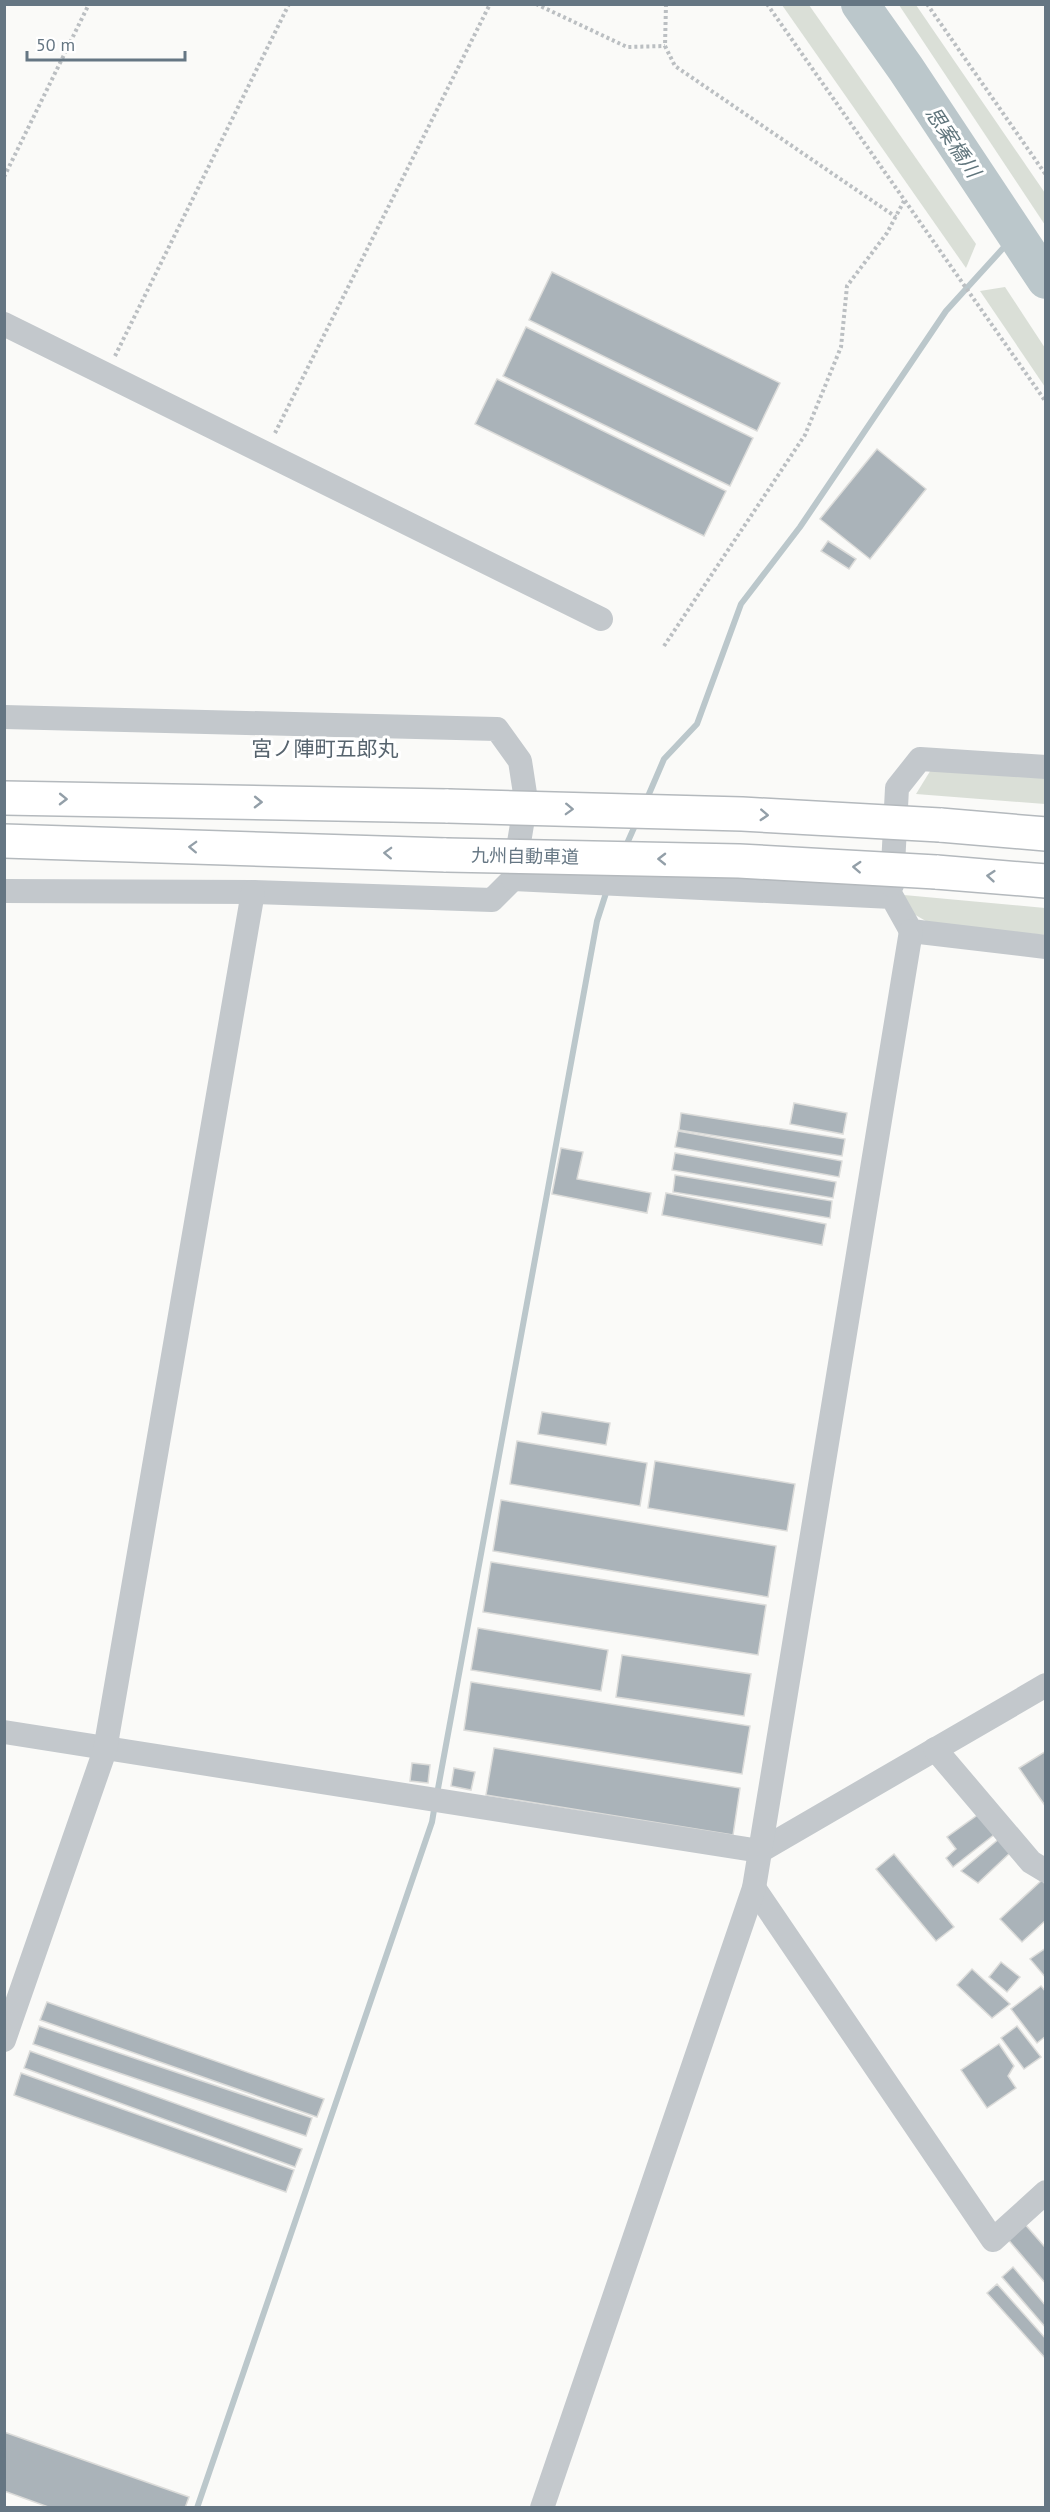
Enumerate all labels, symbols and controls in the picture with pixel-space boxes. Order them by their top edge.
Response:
scale bar [27,24,184,62]
text: 50 m [36,33,75,56]
water label: 思案橋川 [920,102,987,184]
district label: 宮ノ陣町五郎丸 [252,735,399,762]
one-way arrow [58,792,67,805]
one-way arrow [253,796,262,808]
one-way arrow [565,803,574,815]
one-way arrow [760,808,769,821]
one-way arrow [189,841,198,853]
street label: 九州自動車道 [471,844,579,868]
one-way arrow [383,847,392,859]
one-way arrow [657,853,666,866]
one-way arrow [852,861,861,874]
one-way arrow [986,870,995,883]

